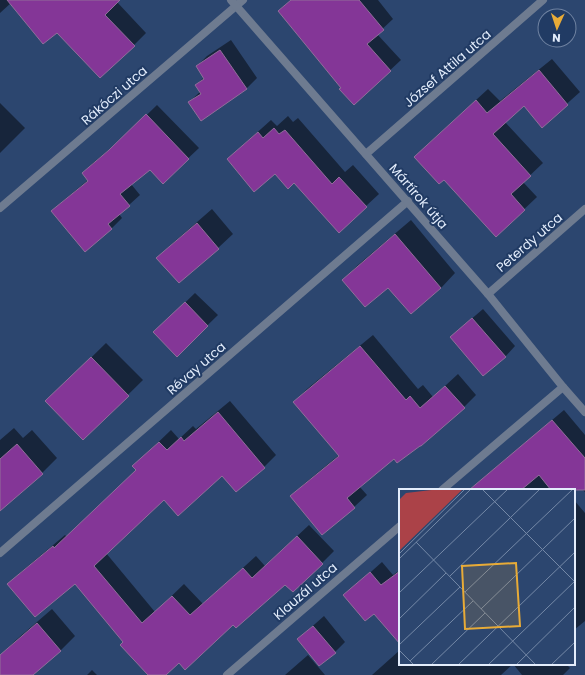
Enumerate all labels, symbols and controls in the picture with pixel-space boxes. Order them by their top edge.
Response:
north arrow [537,8,577,48]
street label: József Attila utca [399,25,495,112]
text: N [552,30,561,46]
street label: Rákóczi utca [77,61,151,129]
street label: Mártírok útja [385,159,452,233]
street label: Peterdy utca [492,208,567,277]
street label: Révay utca [163,337,230,399]
inset map [399,489,575,665]
street label: Klauzál utca [269,558,341,625]

